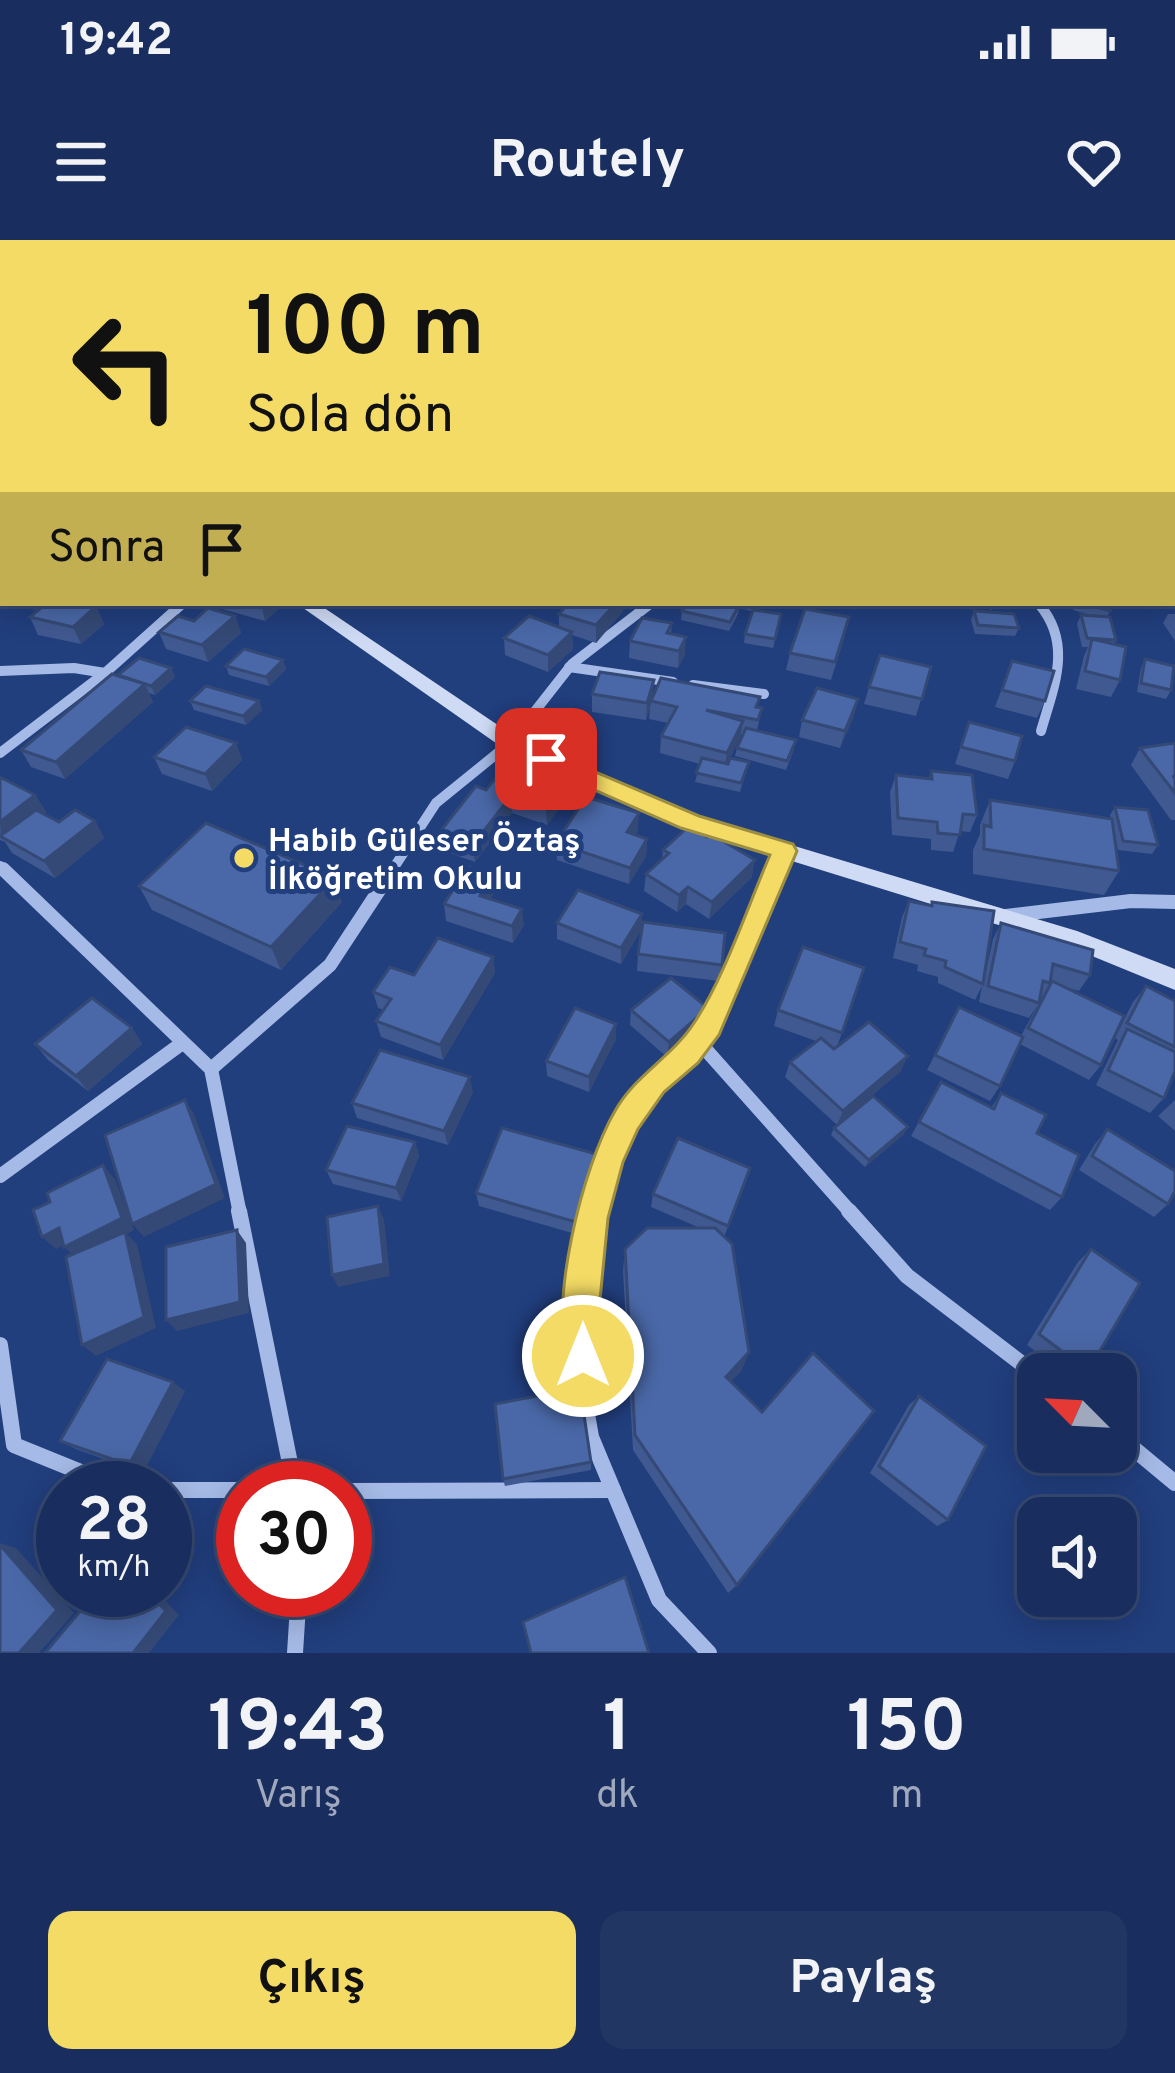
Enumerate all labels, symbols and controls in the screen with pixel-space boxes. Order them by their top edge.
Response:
text: 19:42 [60,14,173,71]
text: Routely [490,128,685,197]
icon: menu [48,129,114,195]
icon: heart [1061,129,1127,195]
text: 100 m [246,279,485,385]
icon: left [48,288,204,444]
text: Sola dön [246,383,454,452]
icon: arrive [189,516,255,582]
text: Sonra [48,521,165,578]
pin [495,708,597,810]
icon: arrive [513,726,579,792]
place label: Habib Güleser Öztaş İlköğretim Okulu [268,821,581,902]
marker: Habib Güleser Öztaş İlköğretim Okulu [231,845,257,871]
position arrow [520,1293,646,1419]
north arrow [1017,1353,1137,1473]
map controls [1017,1353,1137,1617]
speed limit sign: 30 [216,1461,372,1617]
text: 28 [77,1486,151,1562]
button: sound [1017,1497,1137,1617]
text: km/h [78,1550,150,1587]
text: 19:43 [208,1685,388,1777]
text: 1 [603,1685,632,1777]
text: 150 [847,1685,967,1777]
text: Varış [255,1773,342,1822]
text: dk [596,1773,639,1822]
text: m [890,1773,923,1822]
button: Çıkış [48,1911,576,2049]
button: Paylaş [600,1911,1127,2049]

